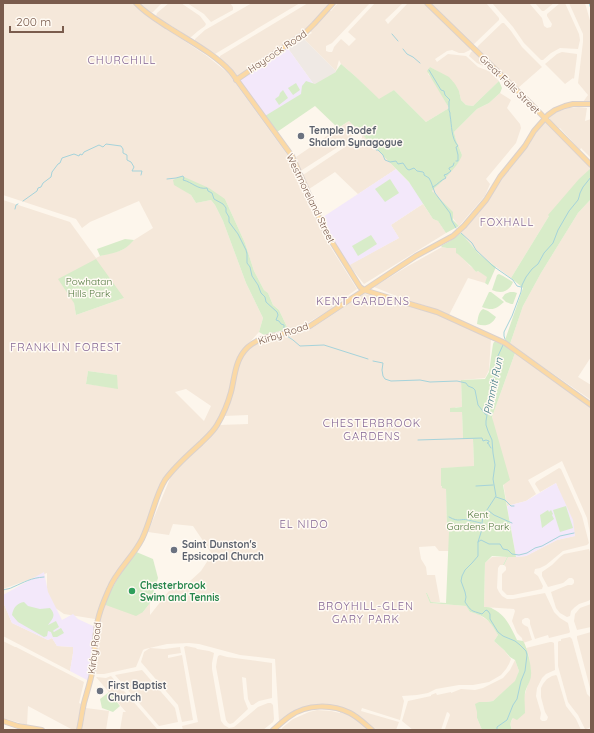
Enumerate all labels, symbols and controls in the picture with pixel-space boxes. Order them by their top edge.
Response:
scale bar [10,8,63,34]
text: 200 m [16,14,51,29]
street label: Haycock Road [245,27,309,76]
street label: Great Falls Street [477,52,543,117]
district label: CHURCHILL [88,53,156,67]
place label: Temple Rodef Shalom Synagogue [309,124,403,149]
marker: Temple Rodef Shalom Synagogue [296,131,306,141]
street label: Westmoreland Street [283,151,338,246]
district label: FOXHALL [480,215,534,229]
park label: Powhatan Hills Park [66,275,112,300]
district label: KENT GARDENS [316,294,410,308]
street label: Kirby Road [256,319,310,348]
district label: FRANKLIN FOREST [10,340,122,354]
water label: Pimmit Run [480,356,506,416]
district label: CHESTERBROOK GARDENS [323,416,421,443]
park label: Kent Gardens Park [447,508,509,533]
district label: EL NIDO [279,517,329,531]
place label: Saint Dunston's Epsicopal Church [182,538,264,563]
marker: Saint Dunston's Epsicopal Church [169,545,179,555]
place label: Chesterbrook Swim and Tennis [140,579,220,604]
marker: Chesterbrook Swim and Tennis [127,586,137,596]
district label: BROYHILL-GLEN GARY PARK [318,599,414,626]
street label: Kirby Road [85,621,104,675]
place label: First Baptist Church [108,679,167,704]
marker: First Baptist Church [95,686,105,696]

